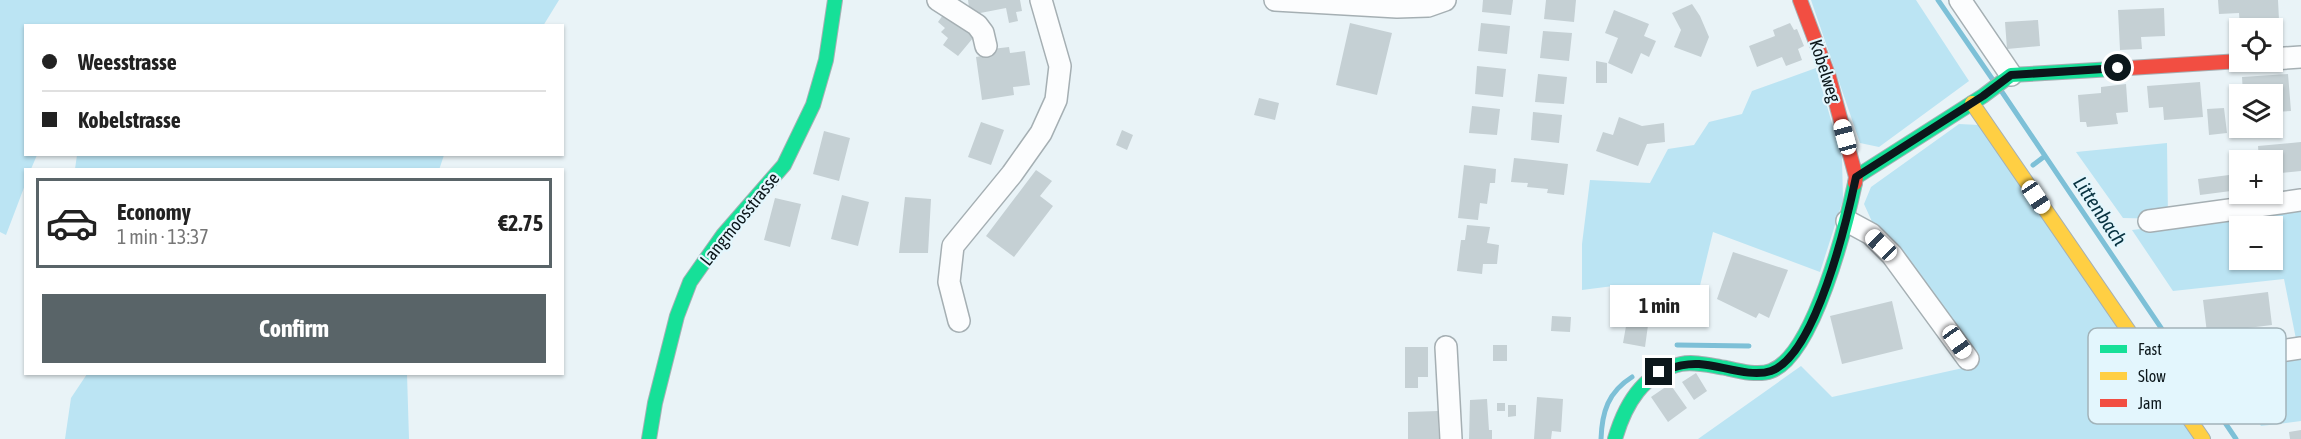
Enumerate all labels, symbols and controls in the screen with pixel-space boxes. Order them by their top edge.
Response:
map controls [2229,18,2283,270]
button: locate [2229,18,2283,72]
street label: Kobelweg [1805,37,1846,105]
text: Weesstrasse [78,49,177,75]
route start [2104,54,2131,81]
button: layers [2229,84,2283,138]
text: Kobelstrasse [78,107,181,133]
car [1832,117,1858,157]
button: + [2229,150,2283,204]
street label: Langmoosstrasse [696,168,784,270]
water label: Littenbach [2069,172,2132,250]
car [2018,177,2054,217]
icon: car [45,196,99,250]
text: Economy [117,199,191,225]
text: €2.75 [498,210,543,236]
button: − [2229,216,2283,270]
text: 1 min · 13:37 [117,225,209,248]
car [1862,226,1900,264]
callout: 1 min [1610,285,1708,327]
button: Confirm [42,294,546,363]
text: 1 min [1639,294,1680,317]
car [1939,322,1975,362]
legend [2088,328,2286,424]
text: Fast [2138,340,2162,358]
route end [1645,358,1672,385]
text: Slow [2138,367,2166,385]
text: Jam [2138,394,2162,412]

